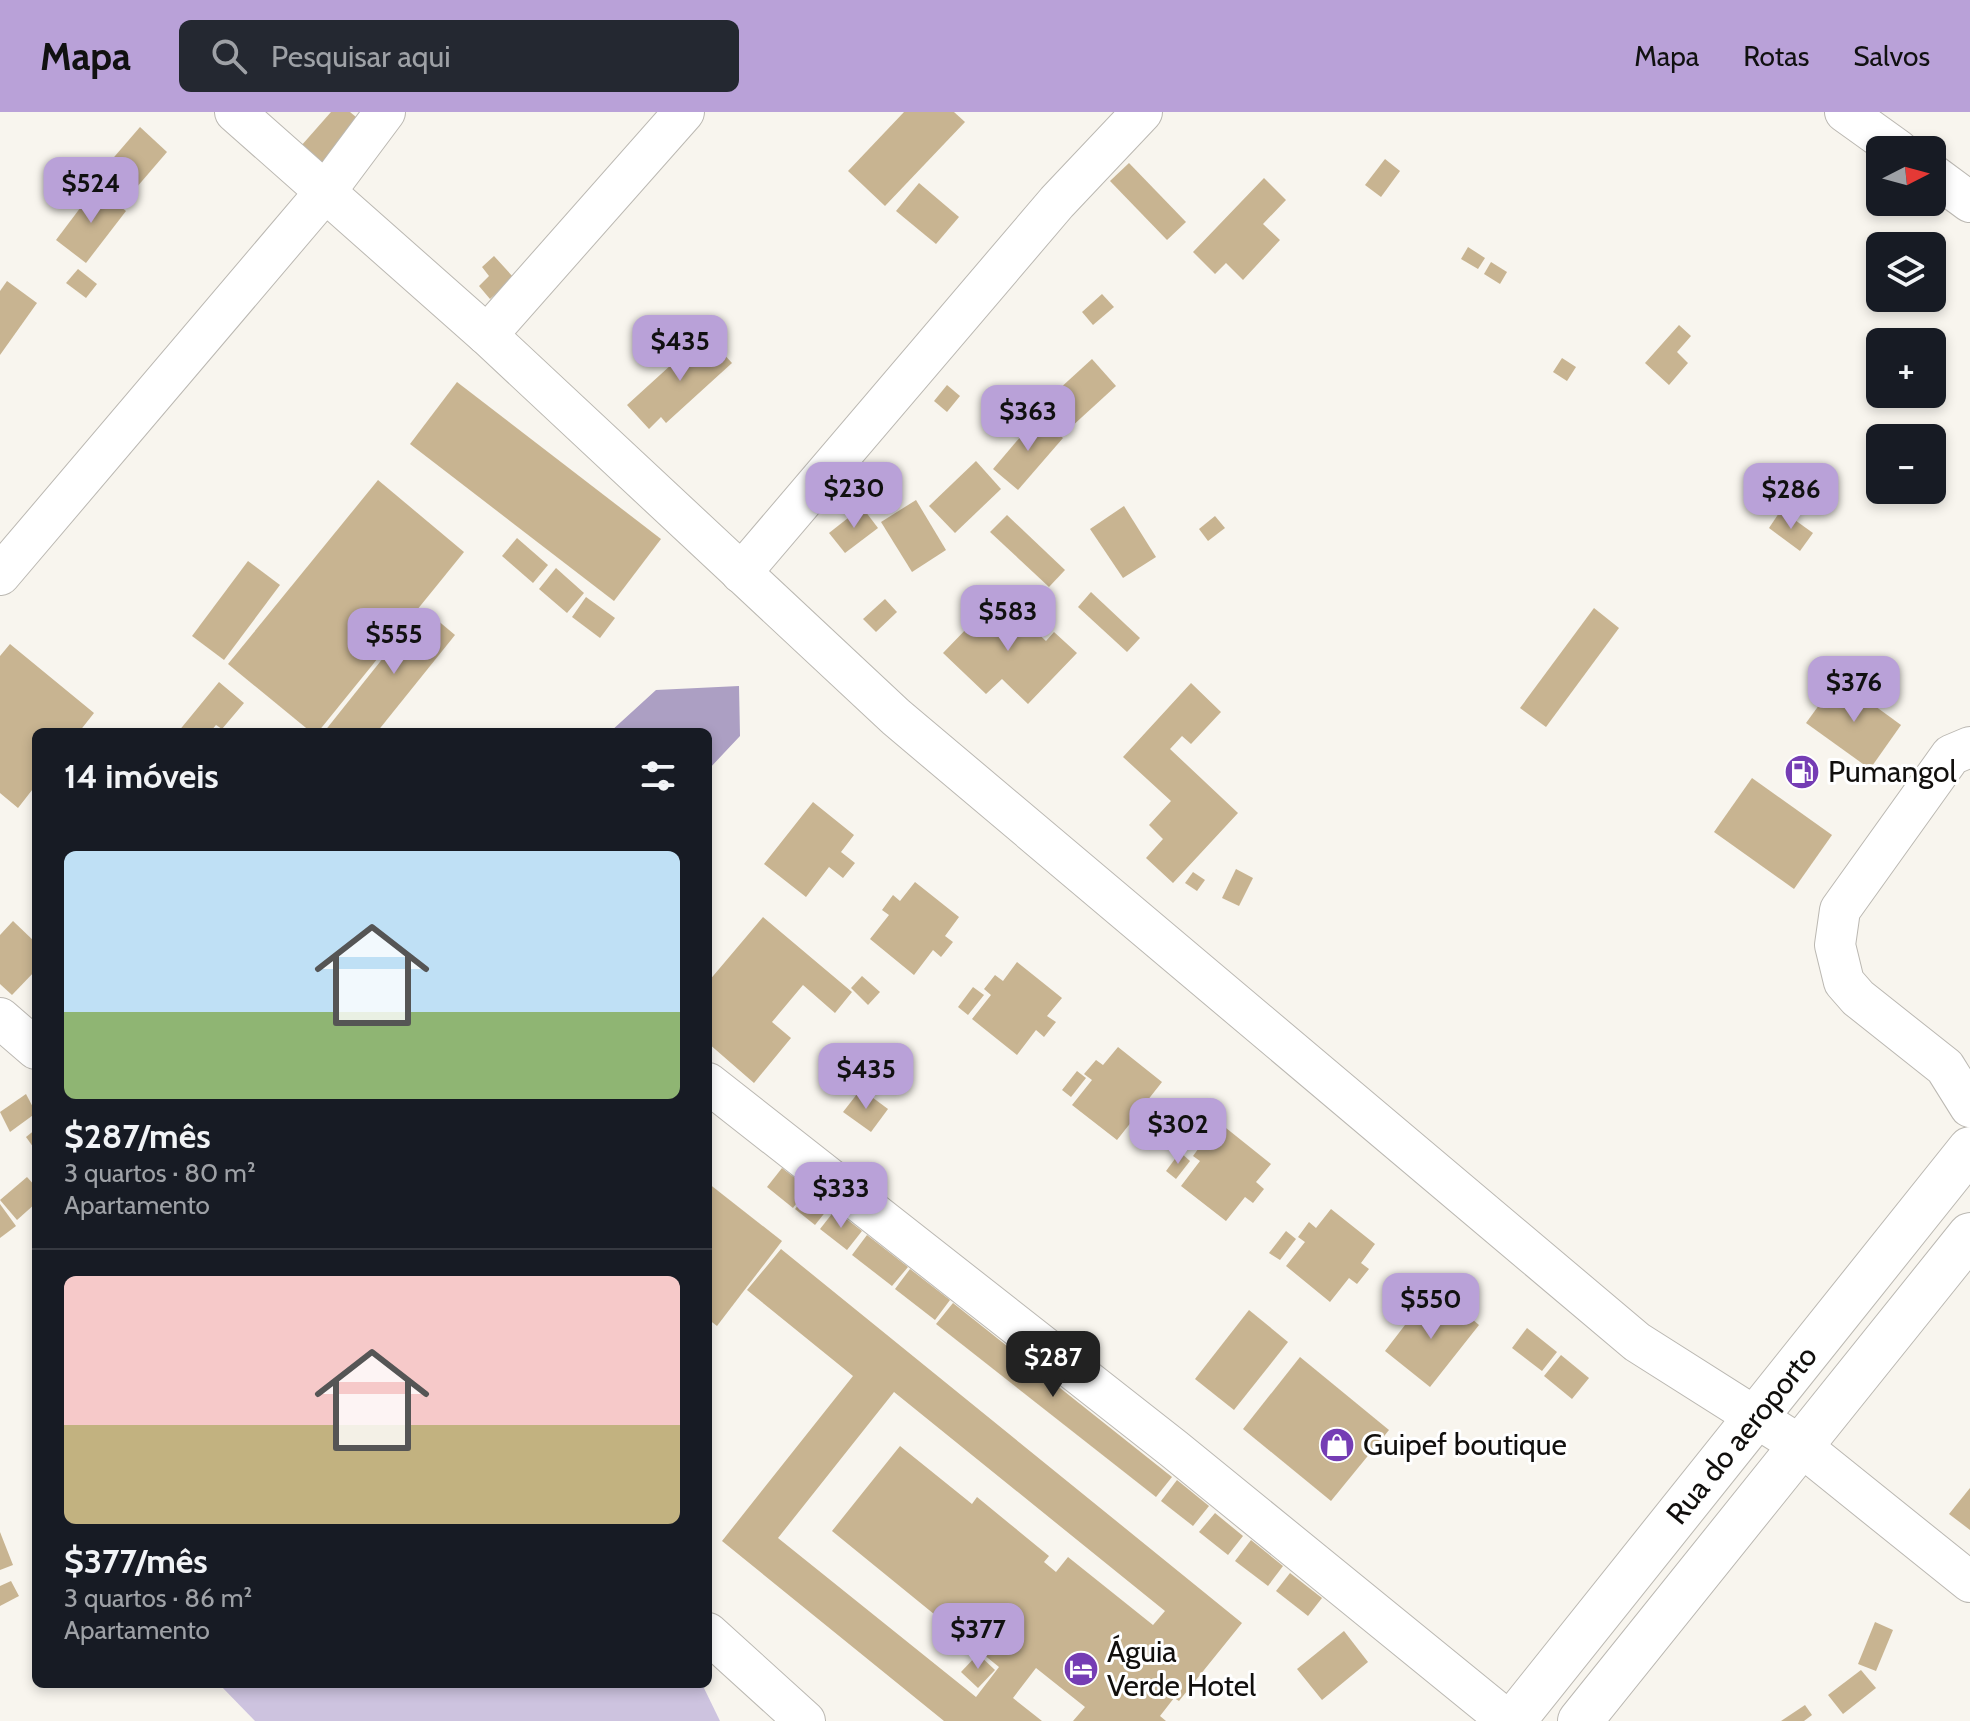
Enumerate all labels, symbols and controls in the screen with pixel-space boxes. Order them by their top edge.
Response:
search box [179,20,739,92]
text: Mapa [40,33,131,80]
icon: search [207,34,251,78]
text: Pesquisar aqui [271,38,451,75]
text: Mapa [1634,39,1699,73]
text: Rotas [1743,39,1809,73]
text: Salvos [1853,39,1930,73]
north arrow [1866,136,1946,216]
map controls [1866,136,1946,504]
pin: $524 [44,157,138,225]
text: $524 [62,167,120,199]
button: layers [1866,232,1946,312]
pin: $435 [633,315,727,383]
text: $435 [650,325,710,357]
button: + [1866,328,1946,408]
pin: $363 [981,385,1075,453]
text: $363 [999,395,1057,427]
button: − [1866,424,1946,504]
pin: $230 [807,462,901,530]
pin: $286 [1744,463,1838,531]
text: $230 [823,472,885,504]
text: $286 [1761,473,1821,505]
pin: $583 [961,585,1055,653]
text: $583 [979,595,1037,627]
pin: $555 [347,608,441,676]
text: $555 [366,618,422,650]
pin: $376 [1807,656,1901,724]
text: $376 [1826,666,1882,698]
fuel station icon: Pumangol [1783,753,1821,791]
place label: Pumangol [1828,753,1957,790]
icon: filters [636,754,680,798]
text: 14 imóveis [64,755,219,797]
icon: home [300,903,444,1047]
pin: $435 [819,1043,913,1111]
text: $435 [836,1053,896,1085]
pin: $302 [1131,1098,1225,1166]
text: $302 [1147,1108,1209,1140]
text: $287/mês [64,1115,211,1157]
text: 3 quartos · 80 m² [64,1157,256,1189]
pin: $333 [794,1162,888,1230]
text: $333 [812,1172,870,1204]
text: Apartamento [64,1189,210,1221]
pin: $550 [1384,1273,1478,1341]
text: $550 [1400,1283,1462,1315]
icon: home [300,1328,444,1472]
pin: $287 [1006,1331,1100,1399]
street label: Rua do aeroporto [1658,1338,1825,1531]
text: $287 [1024,1341,1082,1373]
shop icon: Guipef boutique [1318,1426,1356,1464]
place label: Guipef boutique [1363,1426,1567,1463]
text: $377/mês [64,1540,208,1582]
text: 3 quartos · 86 m² [64,1582,252,1614]
pin: $377 [931,1603,1025,1671]
text: $377 [950,1613,1006,1645]
text: Apartamento [64,1614,210,1646]
place label: Águia Verde Hotel [1107,1633,1256,1704]
hotel icon: Águia Verde Hotel [1062,1650,1100,1688]

